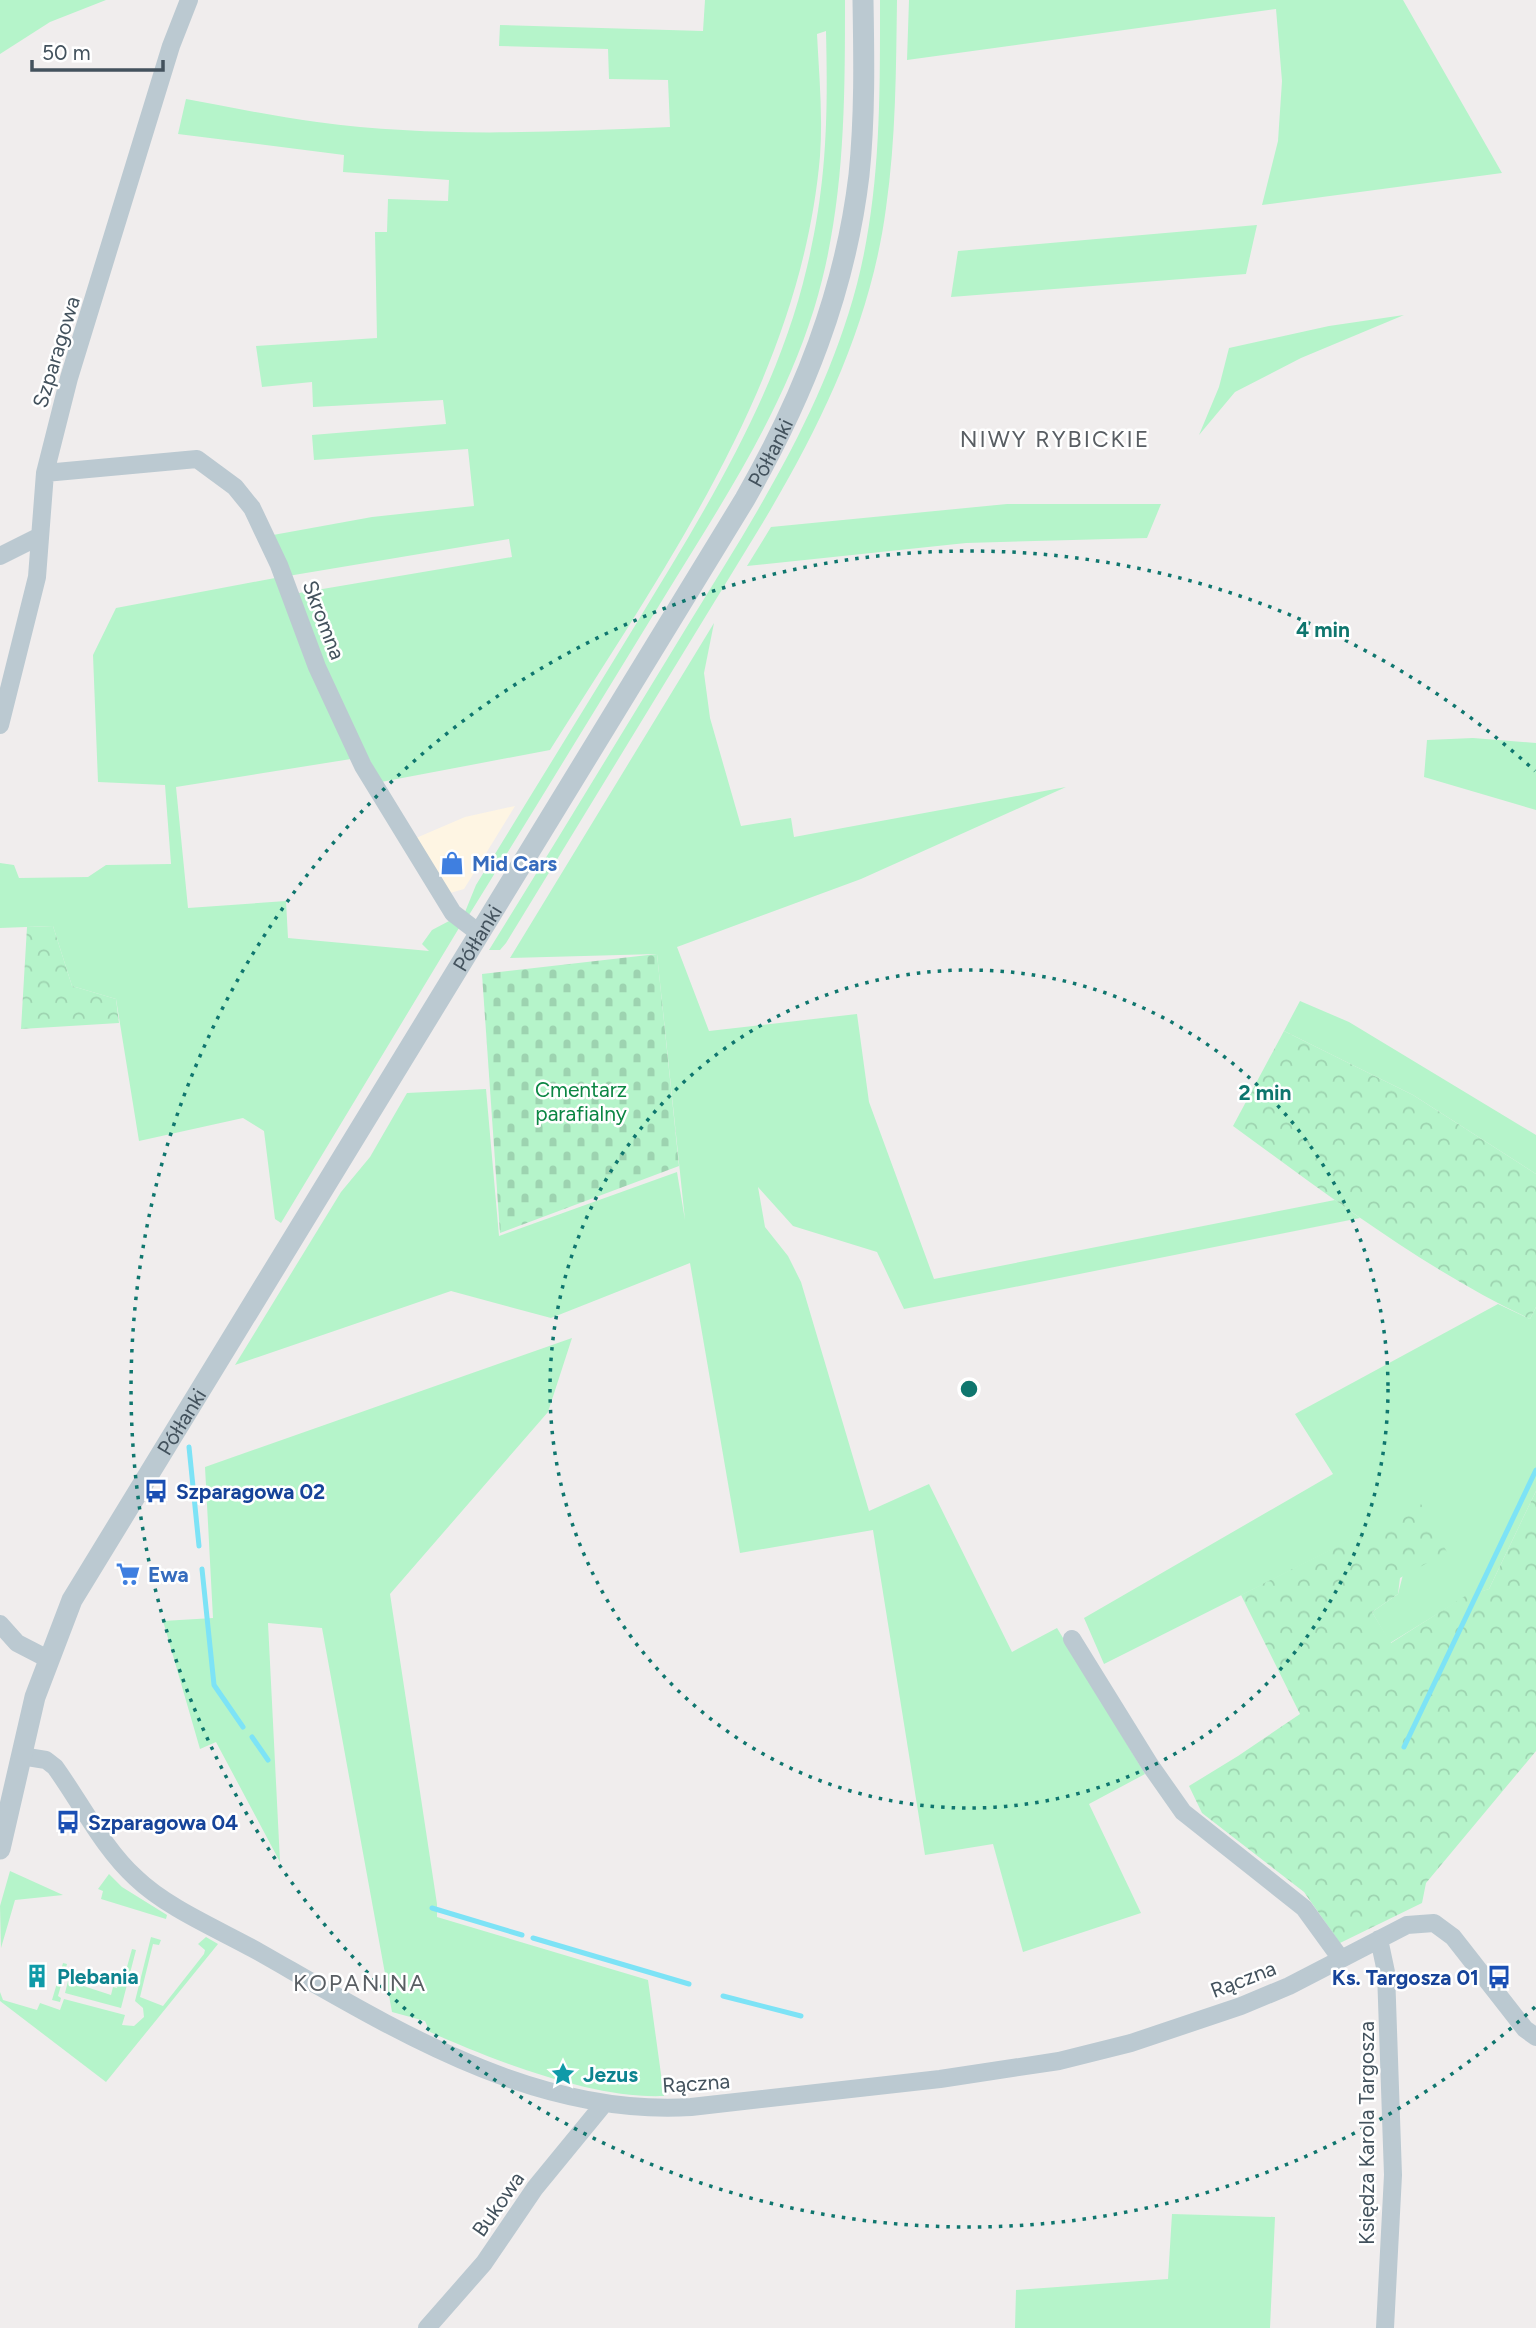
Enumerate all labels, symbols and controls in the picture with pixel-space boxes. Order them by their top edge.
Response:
scale bar [32,28,163,72]
text: 50 m [42,40,91,65]
street label: Szparagowa [27,293,85,411]
street label: Półłanki [742,414,798,491]
district label: NIWY RYBICKIE [960,425,1150,453]
street label: Skromna [298,577,350,663]
text: 4 min [1296,617,1350,642]
shop icon: Mid Cars [438,849,466,877]
place label: Mid Cars [472,851,557,876]
street label: Półłanki [447,900,507,976]
park label: Cmentarz parafialny [535,1077,627,1126]
text: 2 min [1239,1080,1291,1105]
centre of rings [957,1377,981,1401]
street label: Półłanki [151,1384,211,1459]
bus stop icon: Szparagowa 02 [142,1477,170,1505]
place label: Szparagowa 02 [176,1479,325,1504]
supermarket icon: Ewa [114,1560,142,1588]
place label: Ewa [148,1562,189,1587]
bus stop icon: Szparagowa 04 [54,1808,82,1836]
place label: Szparagowa 04 [88,1810,238,1835]
street label: Rączna [1207,1955,1279,2003]
building icon: Plebania [23,1962,51,1990]
bus stop icon: Ks. Targosza 01 [1485,1963,1513,1991]
place label: Plebania [57,1964,139,1989]
place label: Ks. Targosza 01 [1332,1965,1479,1990]
district label: KOPANINA [293,1969,427,1997]
street label: Księdza Karola Targosza [1354,2021,1379,2245]
place icon: Jezus [549,2060,577,2088]
place label: Jezus [583,2062,638,2087]
street label: Rączna [661,2068,731,2098]
street label: Bukowa [467,2167,529,2241]

